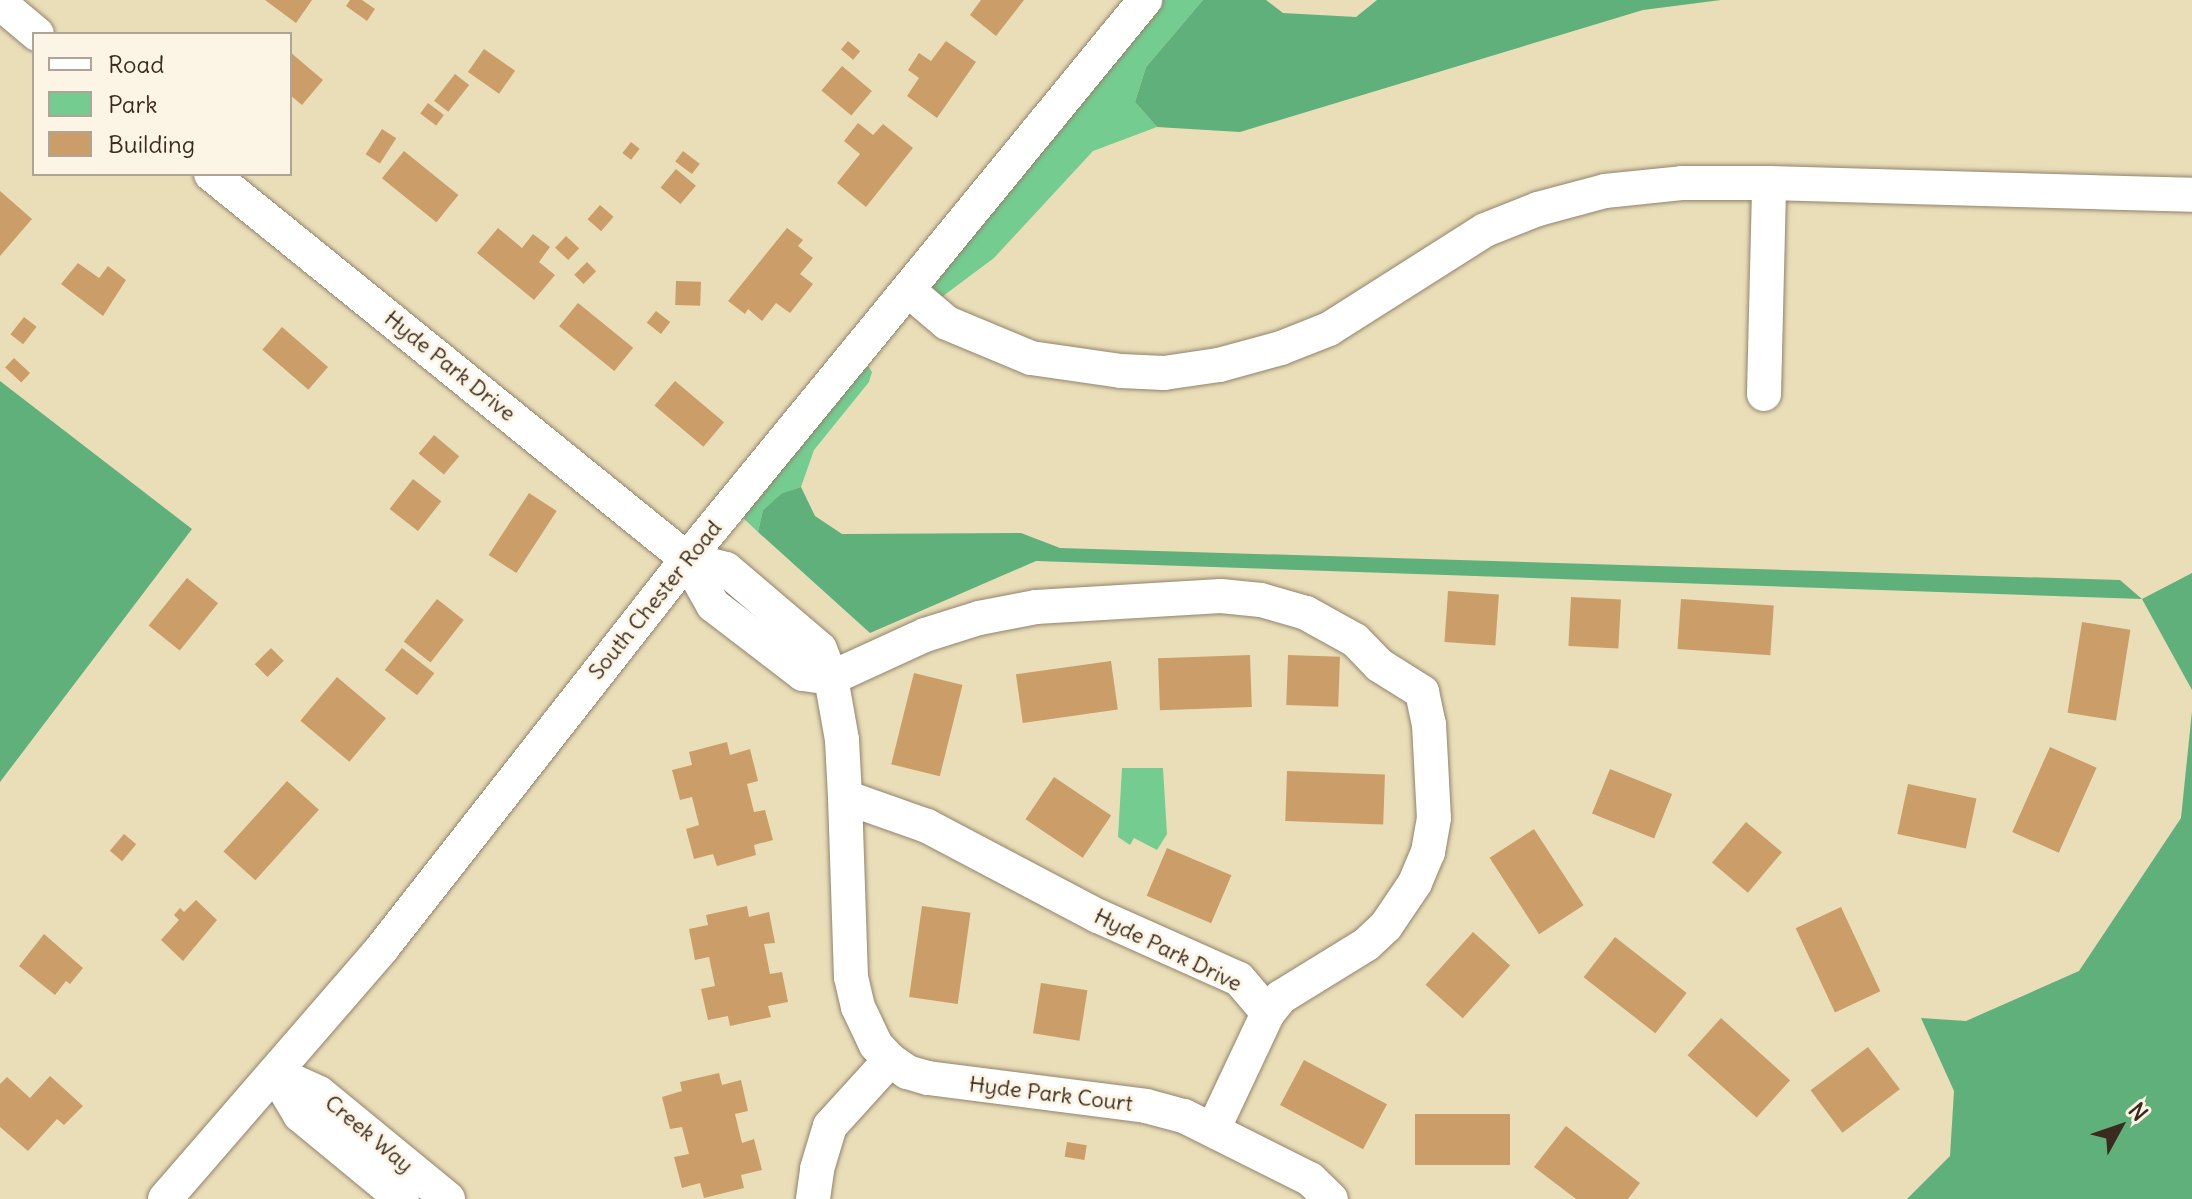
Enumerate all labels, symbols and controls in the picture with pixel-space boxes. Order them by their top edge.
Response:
legend [32,32,292,176]
text: Road [108,49,164,79]
text: Park [108,89,158,119]
text: Building [108,129,195,159]
street label: Hyde Park Drive [379,305,521,427]
street label: South Chester Road [583,515,727,685]
street label: Hyde Park Drive [1090,903,1246,997]
street label: Hyde Park Court [968,1071,1134,1117]
north arrow [2080,1087,2160,1167]
street label: Creek Way [320,1089,418,1179]
text: N [2123,1097,2154,1126]

